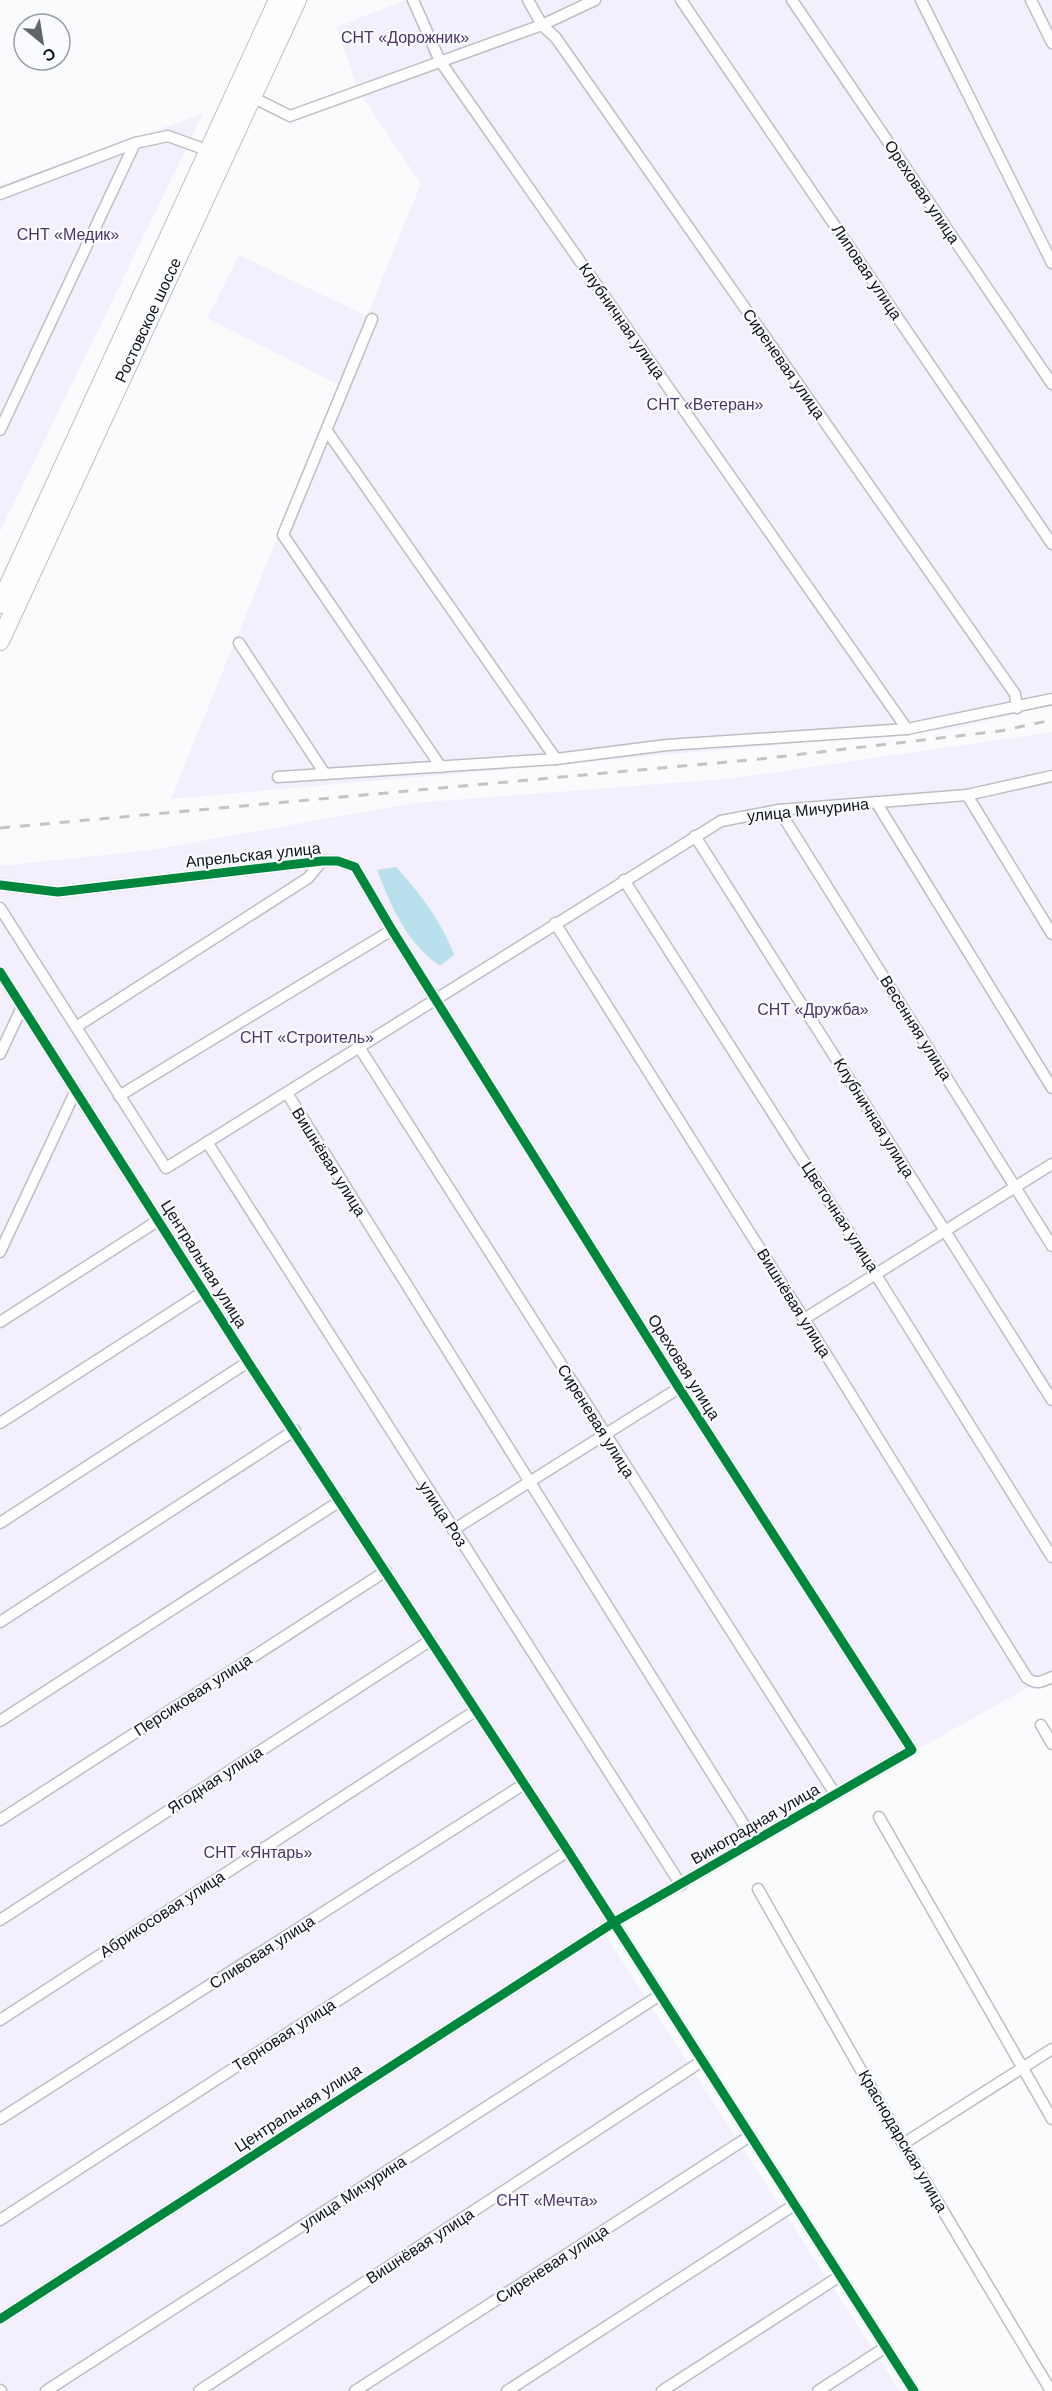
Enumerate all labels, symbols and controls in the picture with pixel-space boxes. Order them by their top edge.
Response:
north arrow [12,12,72,72]
park label: СНТ «Дорожник» [341,29,469,46]
text: С [40,44,59,65]
street label: Ореховая улица [881,137,963,247]
street label: Липовая улица [829,221,905,323]
park label: СНТ «Медик» [17,226,119,243]
street label: Ростовское шоссе [112,255,184,385]
street label: Клубничная улица [576,260,668,382]
street label: Сиреневая улица [740,306,828,422]
park label: СНТ «Ветеран» [647,396,764,413]
street label: улица Мичурина [746,795,870,825]
street label: Апрельская улица [185,839,321,871]
street label: Весенняя улица [877,973,955,1083]
park label: СНТ «Дружба» [757,1001,869,1018]
park label: СНТ «Строитель» [240,1029,374,1046]
street label: Клубничная улица [831,1055,918,1181]
street label: Вишнёвая улица [289,1105,369,1219]
street label: Цветочная улица [798,1159,882,1275]
street label: Центральная улица [158,1197,250,1331]
street label: Вишнёвая улица [754,1246,834,1360]
street label: Ореховая улица [645,1311,723,1423]
street label: Сиреневая улица [554,1361,638,1481]
street label: улица Роз [416,1478,470,1550]
street label: Персиковая улица [131,1651,255,1739]
street label: Ягодная улица [164,1743,266,1817]
street label: Виноградная улица [688,1780,822,1868]
park label: СНТ «Янтарь» [204,1844,313,1861]
street label: Абрикосовая улица [97,1867,228,1961]
street label: Сливовая улица [206,1912,318,1992]
street label: Терновая улица [230,1995,338,2074]
street label: Центральная улица [232,2061,364,2155]
street label: Краснодарская улица [855,2067,951,2215]
street label: улица Мичурина [297,2152,409,2233]
park label: СНТ «Мечта» [496,2192,598,2209]
street label: Вишнёвая улица [363,2205,477,2287]
street label: Сиреневая улица [493,2221,611,2307]

